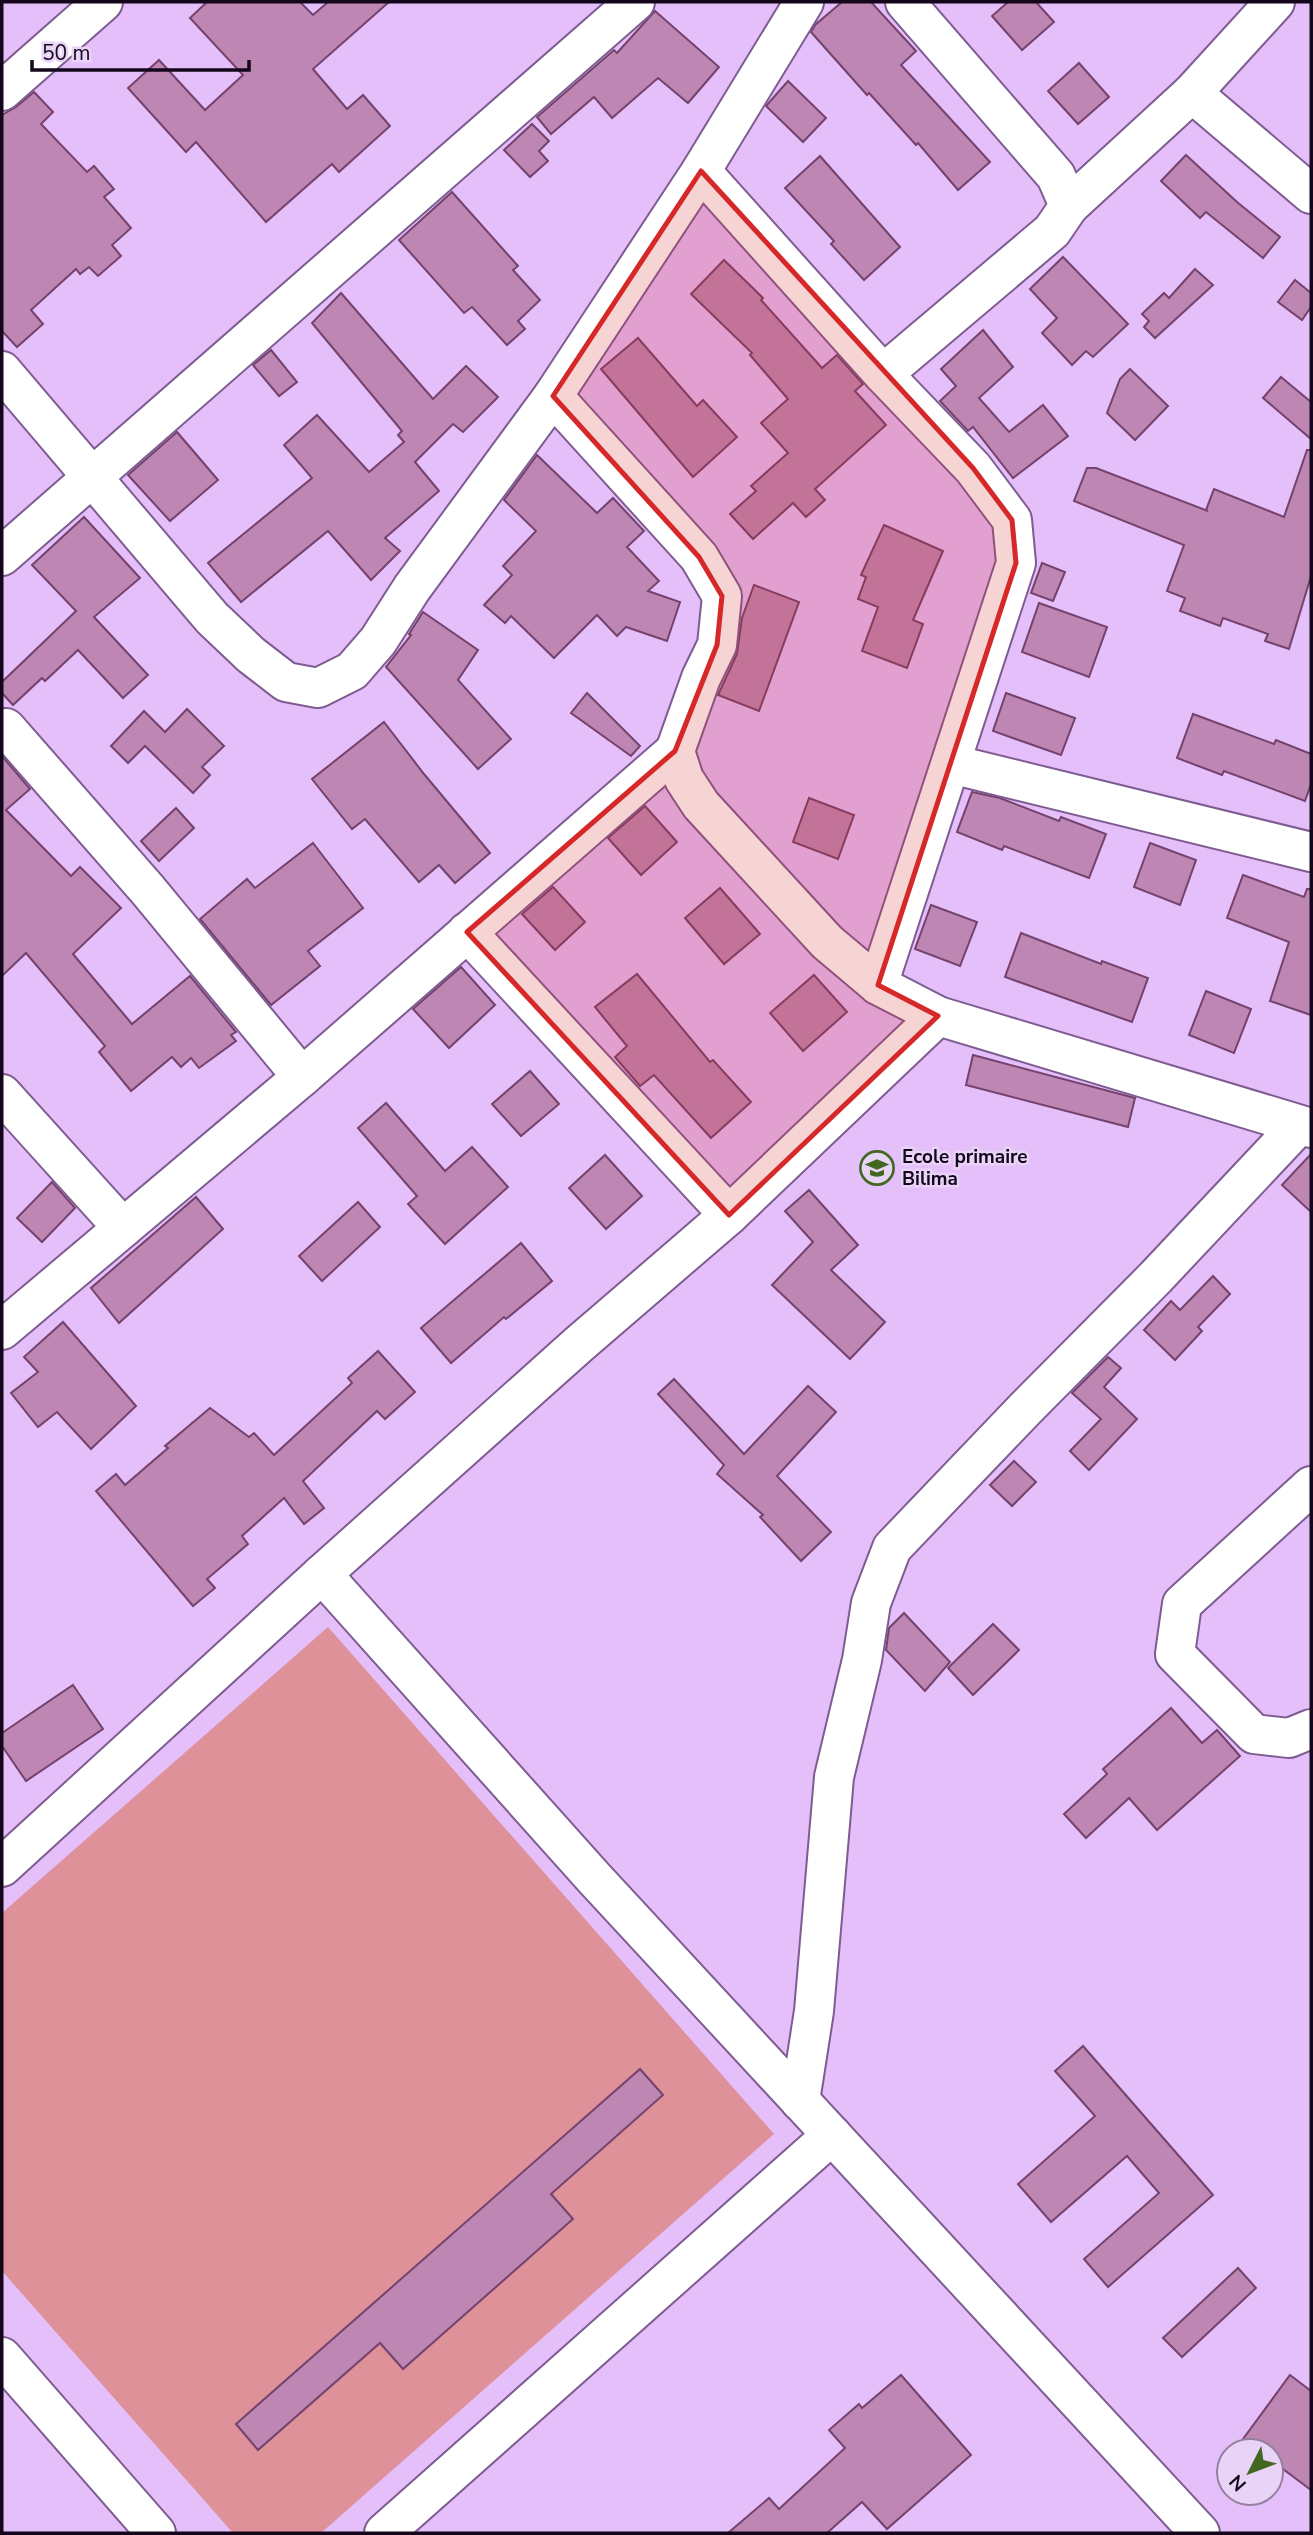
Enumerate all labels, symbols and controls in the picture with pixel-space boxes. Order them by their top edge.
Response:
scale bar [32,28,248,72]
text: 50 m [42,39,91,67]
place label: Ecole primaire Bilima [902,1144,1028,1192]
school or university icon: Ecole primaire Bilima [858,1149,896,1187]
north arrow [1215,2437,1285,2507]
text: N [1224,2469,1253,2497]

